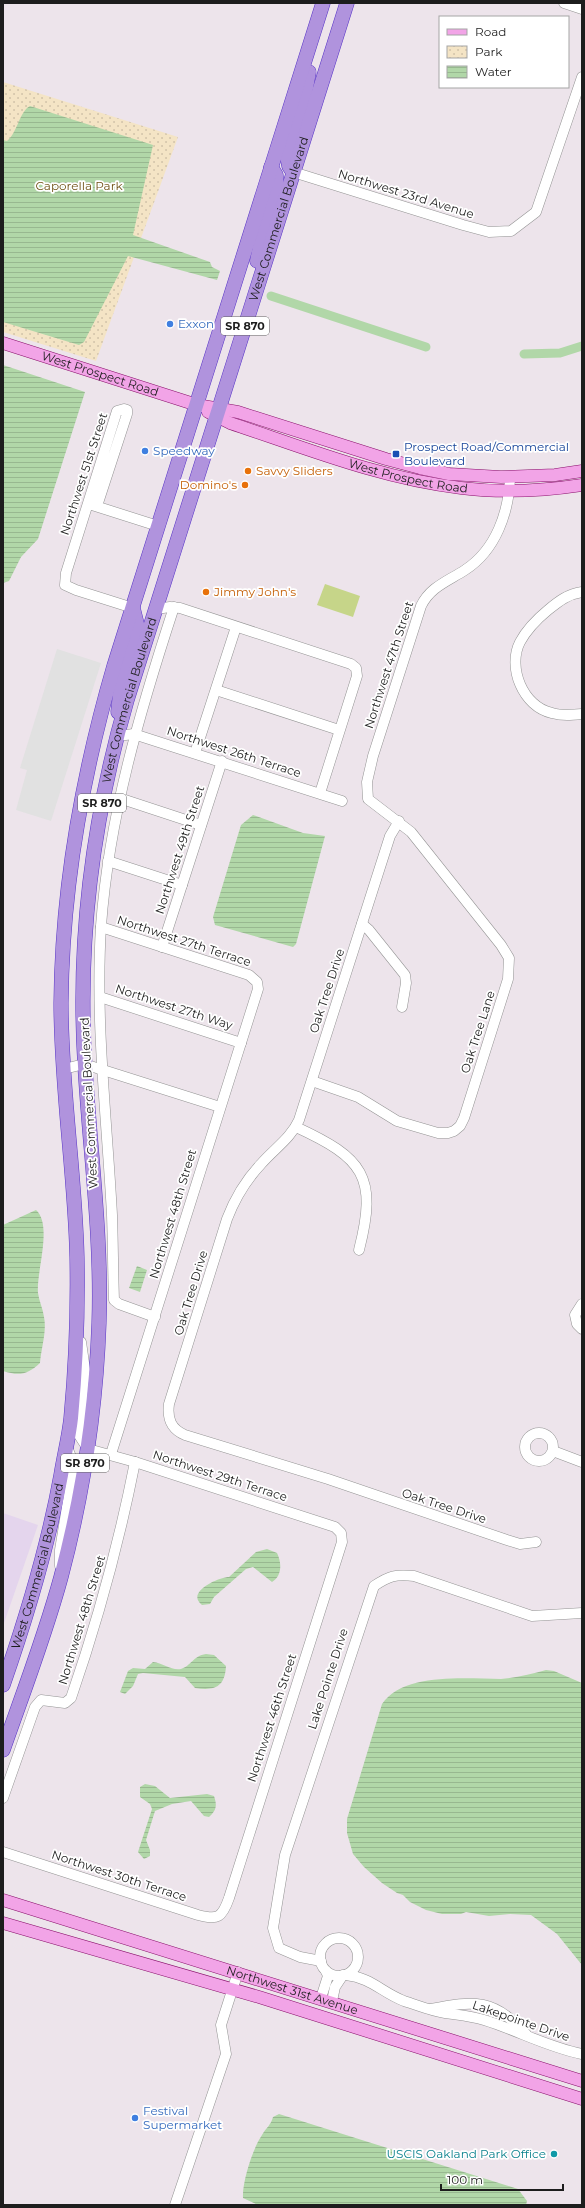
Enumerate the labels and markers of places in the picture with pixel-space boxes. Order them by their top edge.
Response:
place label: Exxon [178,316,214,331]
marker: Exxon [165,319,175,329]
place label: Prospect Road/Commercial Boulevard [404,439,569,468]
place label: Speedway [153,443,215,458]
marker: Speedway [140,446,150,456]
marker: Prospect Road/Commercial Boulevard [391,449,401,459]
place label: Savvy Sliders [256,463,333,478]
marker: Savvy Sliders [243,466,253,476]
place label: Domino's [180,477,237,492]
marker: Domino's [240,480,250,490]
place label: Jimmy John's [213,584,296,599]
marker: Jimmy John's [201,587,211,597]
place label: Festival Supermarket [143,2103,222,2132]
marker: Festival Supermarket [130,2113,140,2123]
place label: USCIS Oakland Park Office [387,2146,546,2161]
marker: USCIS Oakland Park Office [549,2149,559,2159]

